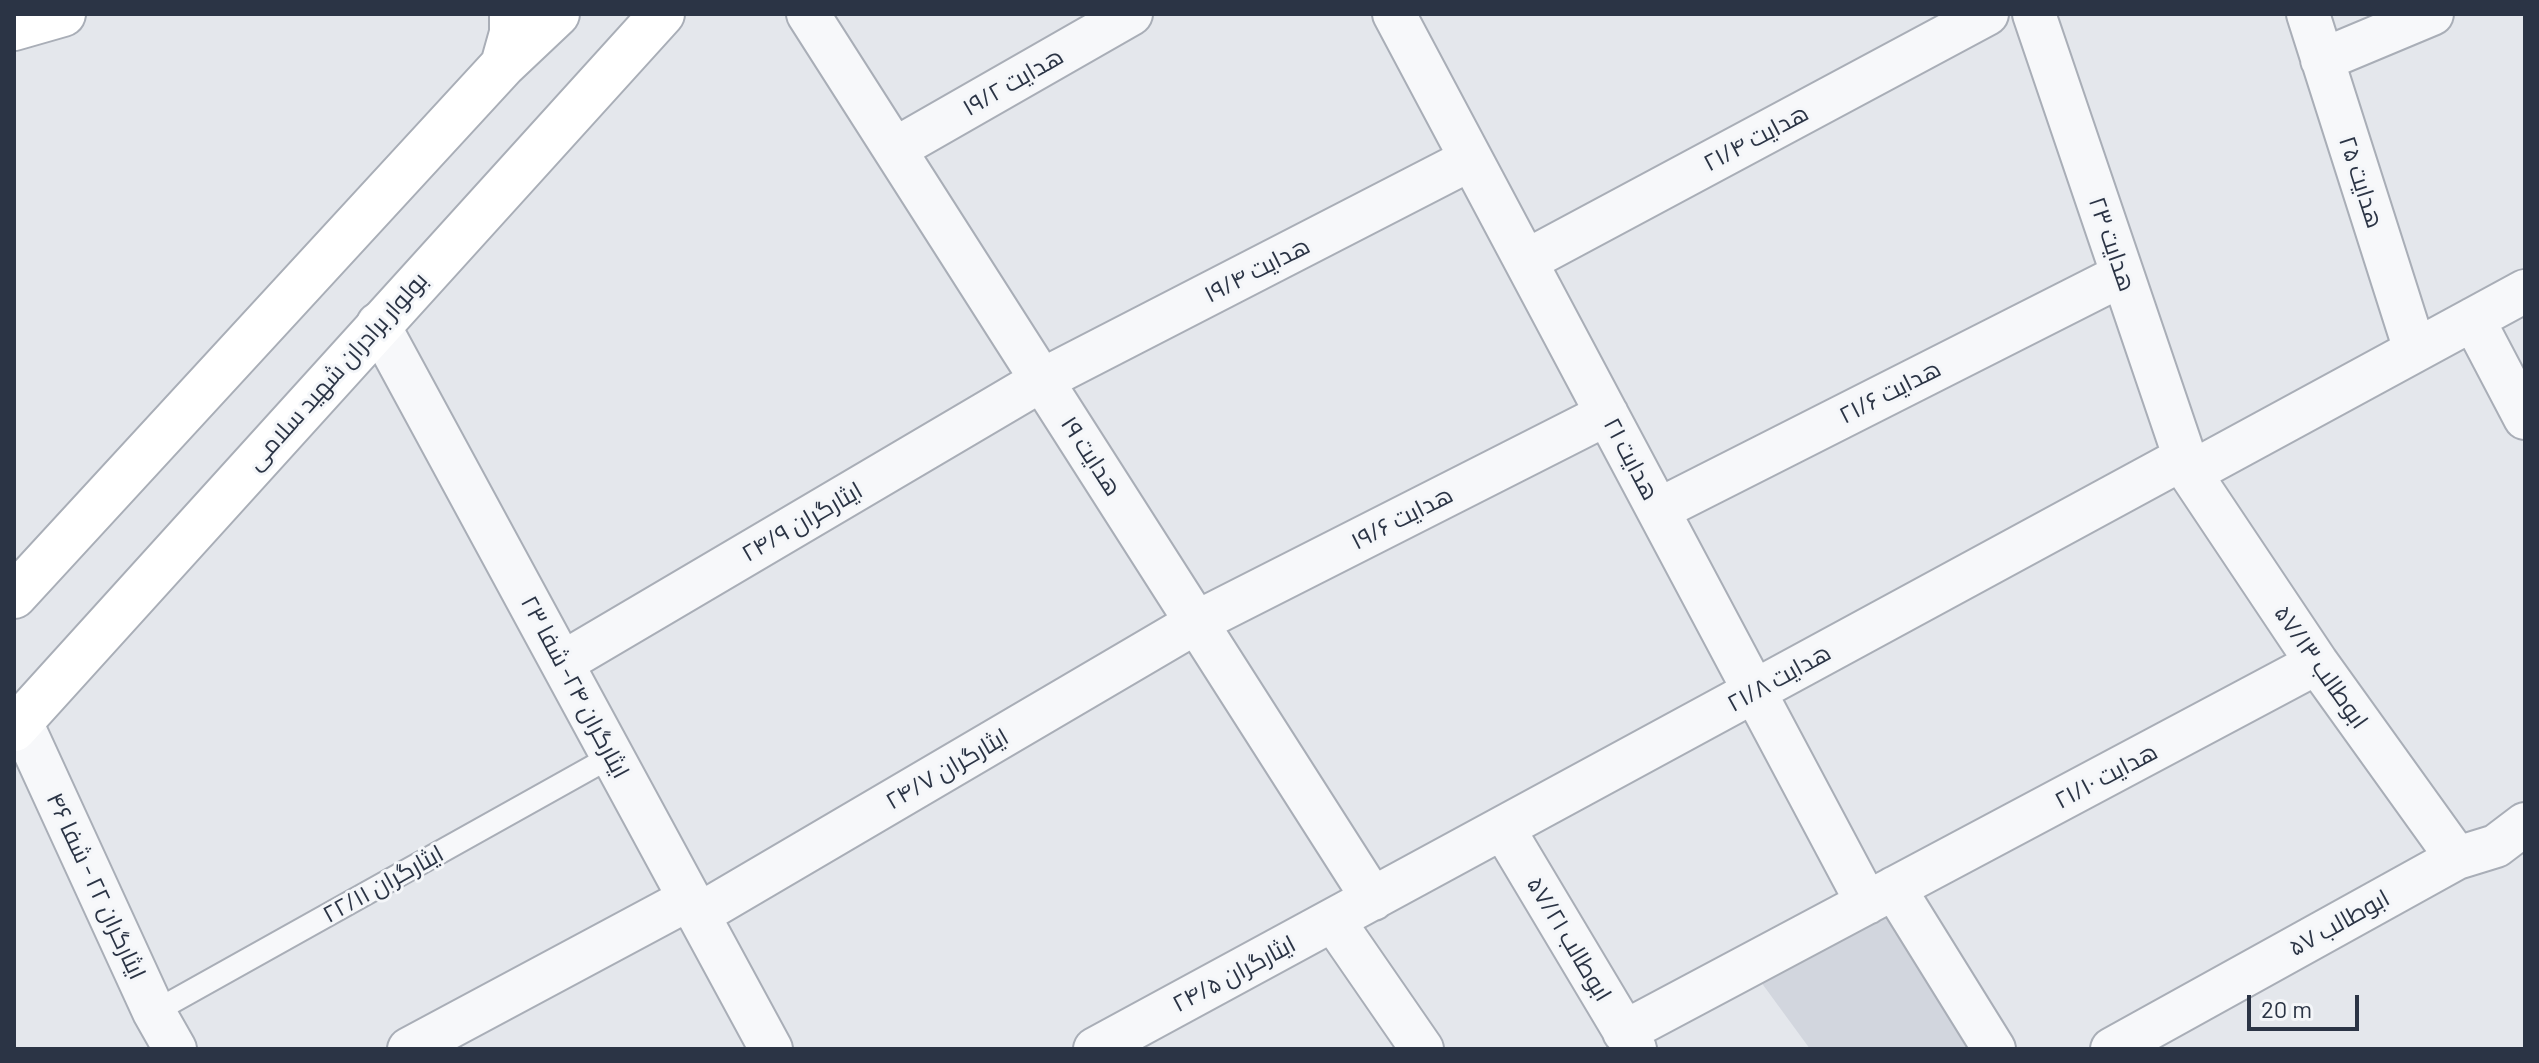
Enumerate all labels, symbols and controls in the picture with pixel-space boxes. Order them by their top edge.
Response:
street label: هدایت ۱۹/۲ [958,42,1068,122]
street label: هدایت ۲۱/۴ [1699,98,1813,178]
street label: هدایت ۲۵ [2333,132,2389,232]
street label: هدایت ۲۳ [2082,193,2142,295]
street label: هدایت ۱۹/۴ [1199,231,1315,309]
street label: بولوار برادران شهید سلامی [240,266,434,476]
street label: هدایت ۲۱/۶ [1834,354,1946,430]
street label: هدایت ۱۹ [1055,411,1127,501]
street label: هدایت ۲۱ [1597,413,1665,505]
street label: ایثارگران ۲۴/۹ [737,476,867,568]
street label: هدایت ۱۹/۶ [1346,480,1458,556]
street label: ایثارگران ۲۴- شفا ۲۳ [515,591,635,783]
street label: ابوطالب ۵۷/۱۳ [2268,600,2374,734]
street label: هدایت ۲۱/۸ [1722,638,1836,718]
street label: ایثارگران ۲۴/۷ [880,722,1014,816]
street label: هدایت ۲۱/۱۰ [2050,737,2162,815]
street label: ایثارگران ۲۲ - شفا ۴۶ [40,788,152,984]
street label: ایثارگران ۲۲/۱۱ [318,839,448,929]
street label: ابوطالب ۵۷/۲۱ [1521,871,1617,1007]
street label: ابوطالب ۵۷ [2284,884,2394,962]
street label: ایثارگران ۲۴/۵ [1168,930,1300,1018]
scale bar [2251,979,2363,1029]
text: 20 m [2261,994,2312,1023]

